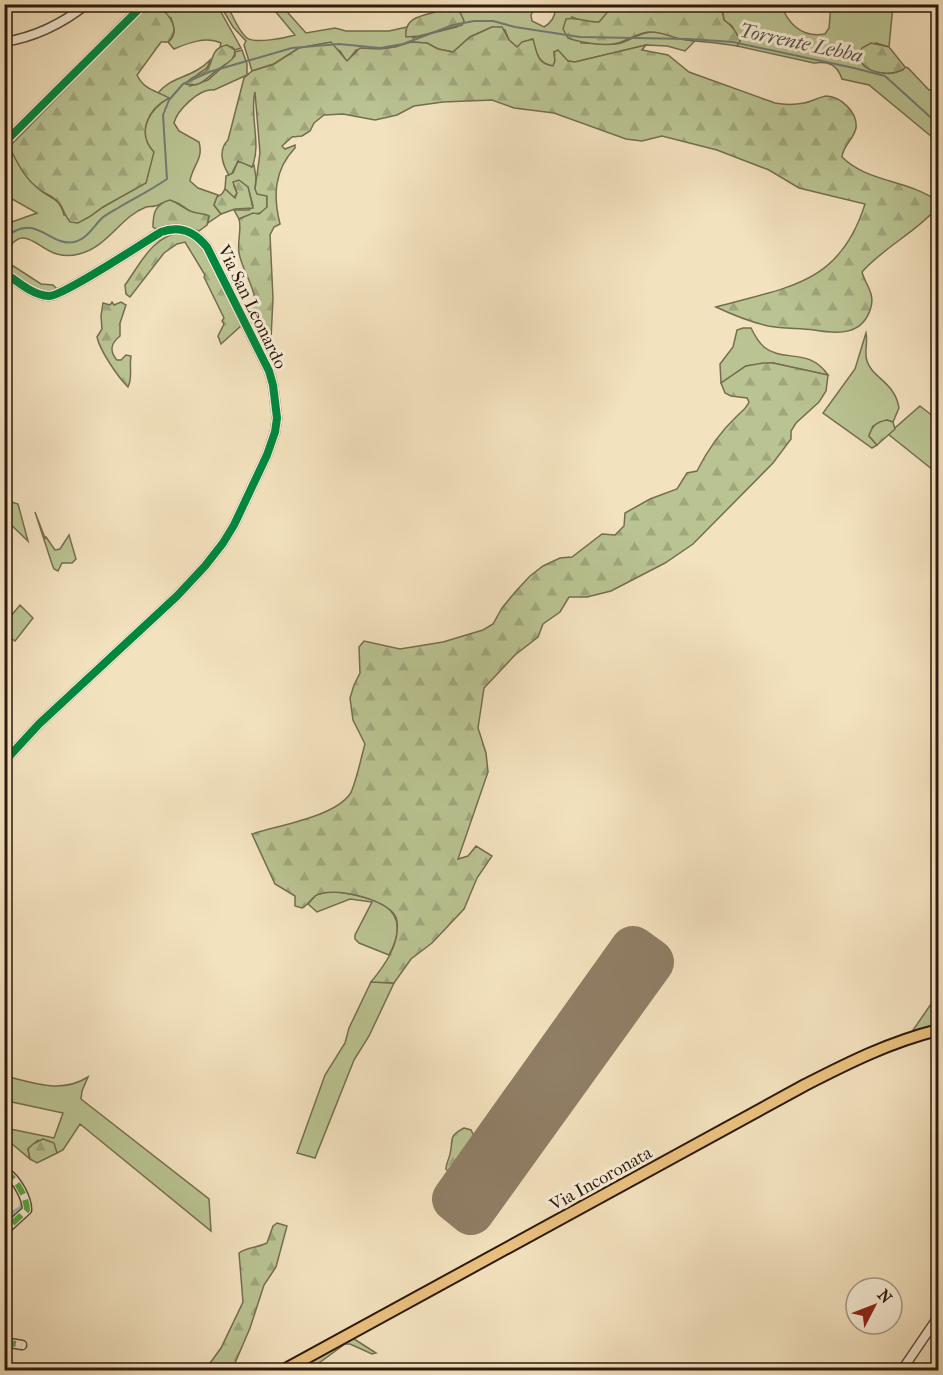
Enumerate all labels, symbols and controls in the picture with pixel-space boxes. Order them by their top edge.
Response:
water label: Torrente Lebba [737,19,865,67]
street label: Via San Leonardo [213,241,291,372]
street label: Via Incoronata [545,1142,656,1216]
north arrow [844,1276,904,1336]
text: N [874,1285,896,1308]

